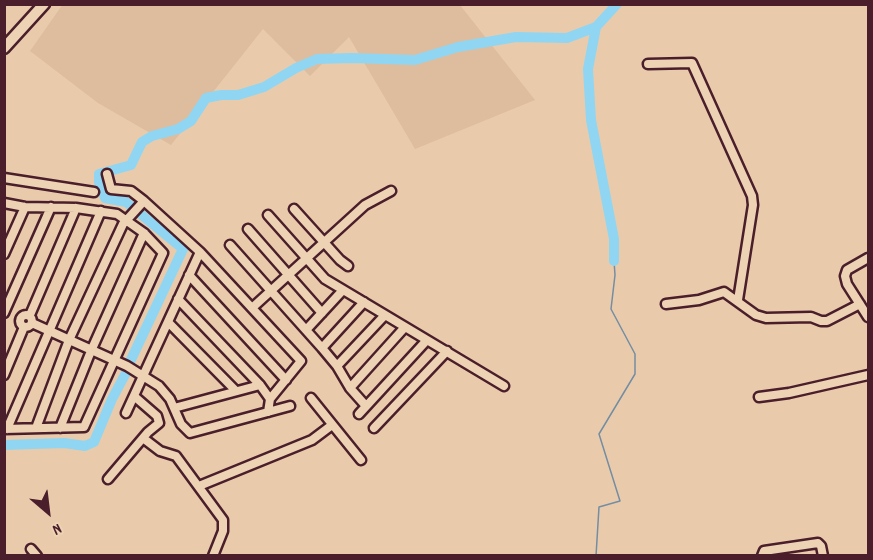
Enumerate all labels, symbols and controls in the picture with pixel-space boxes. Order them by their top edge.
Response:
north arrow [18,482,78,542]
text: N [48,516,66,540]

